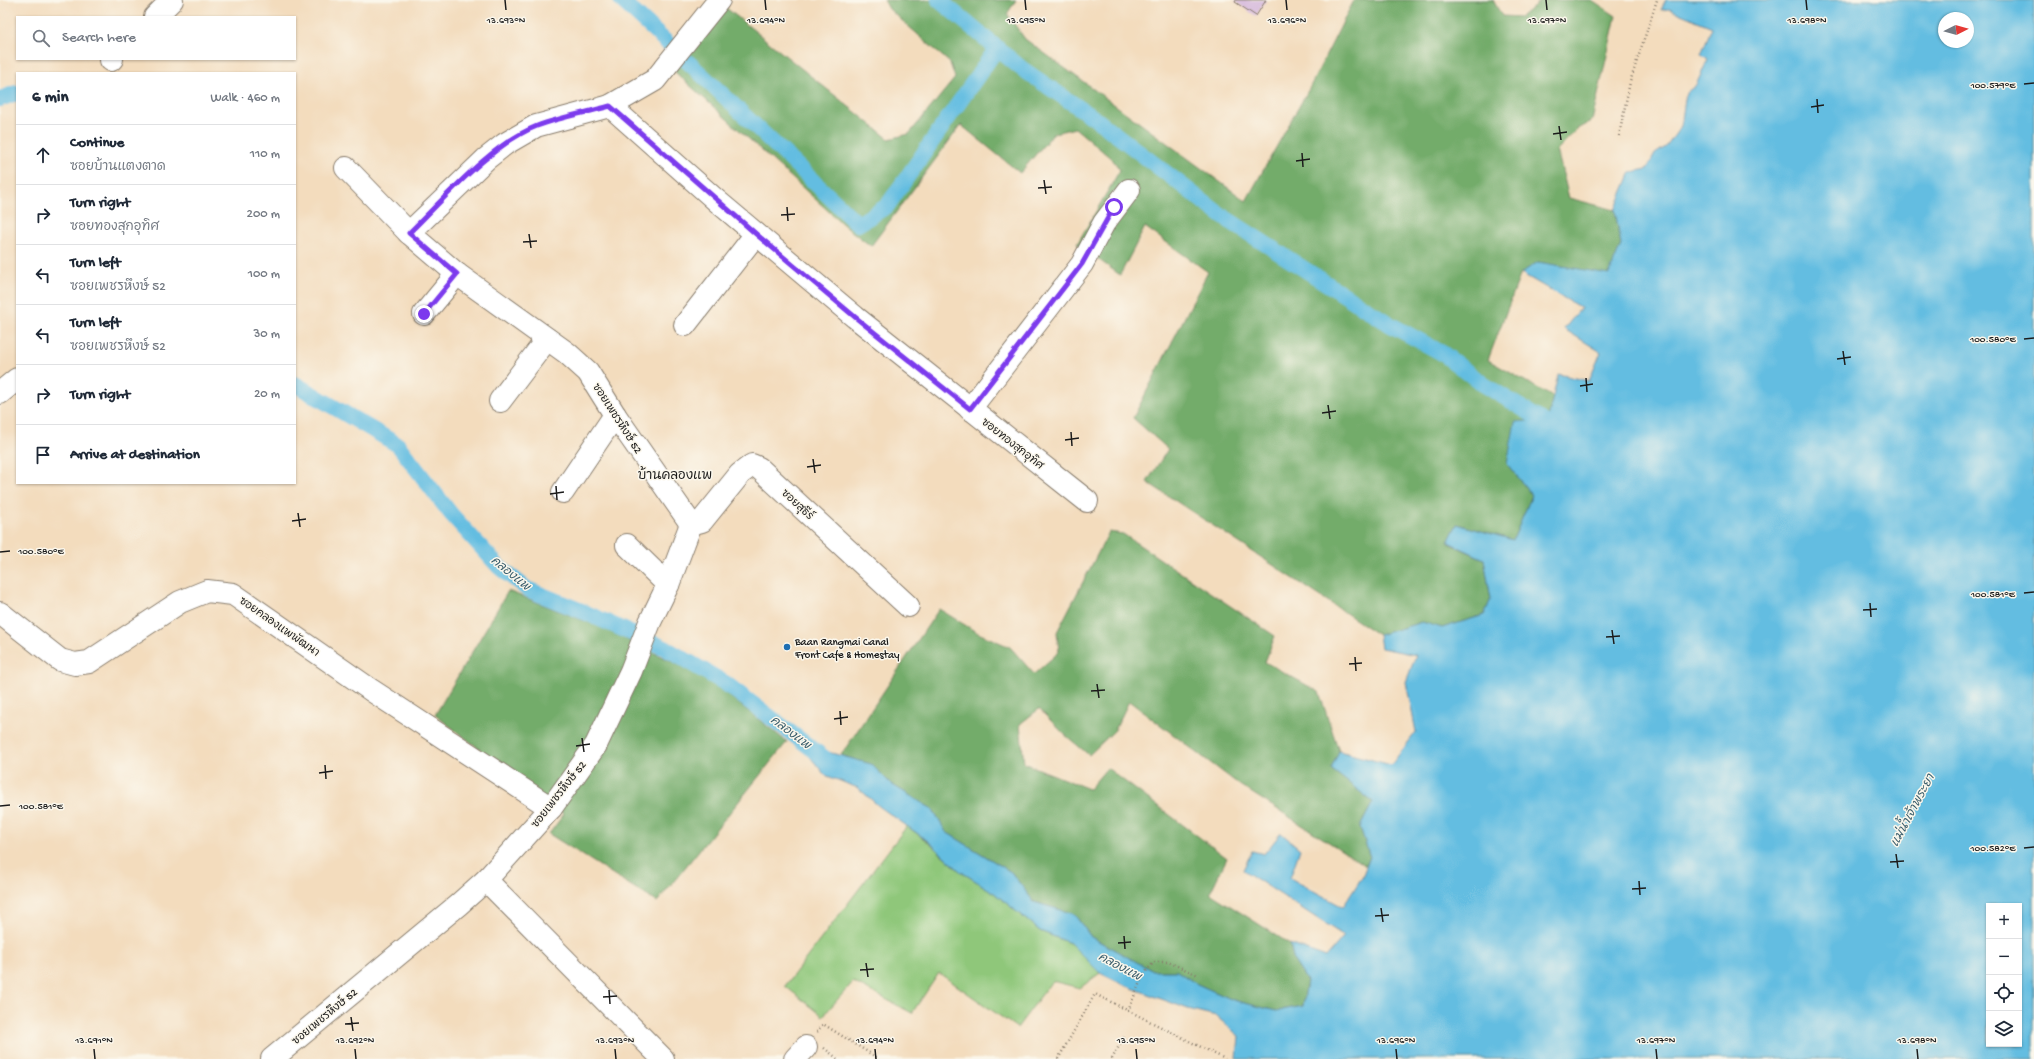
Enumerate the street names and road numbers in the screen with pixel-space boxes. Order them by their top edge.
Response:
street label: ซอยเพชรหึงษ์ 52 [589,380,647,457]
street label: ซอยทองสุกอุทิศ [978,414,1048,474]
street label: ซอยสุธีร์ [778,485,818,524]
street label: ซอยคลองแพพัฒนา [236,593,323,660]
street label: ซอยเพชรหึงษ์ 52 [527,757,590,831]
street label: ซอยเพชรหึงษ์ 52 [288,983,361,1048]

